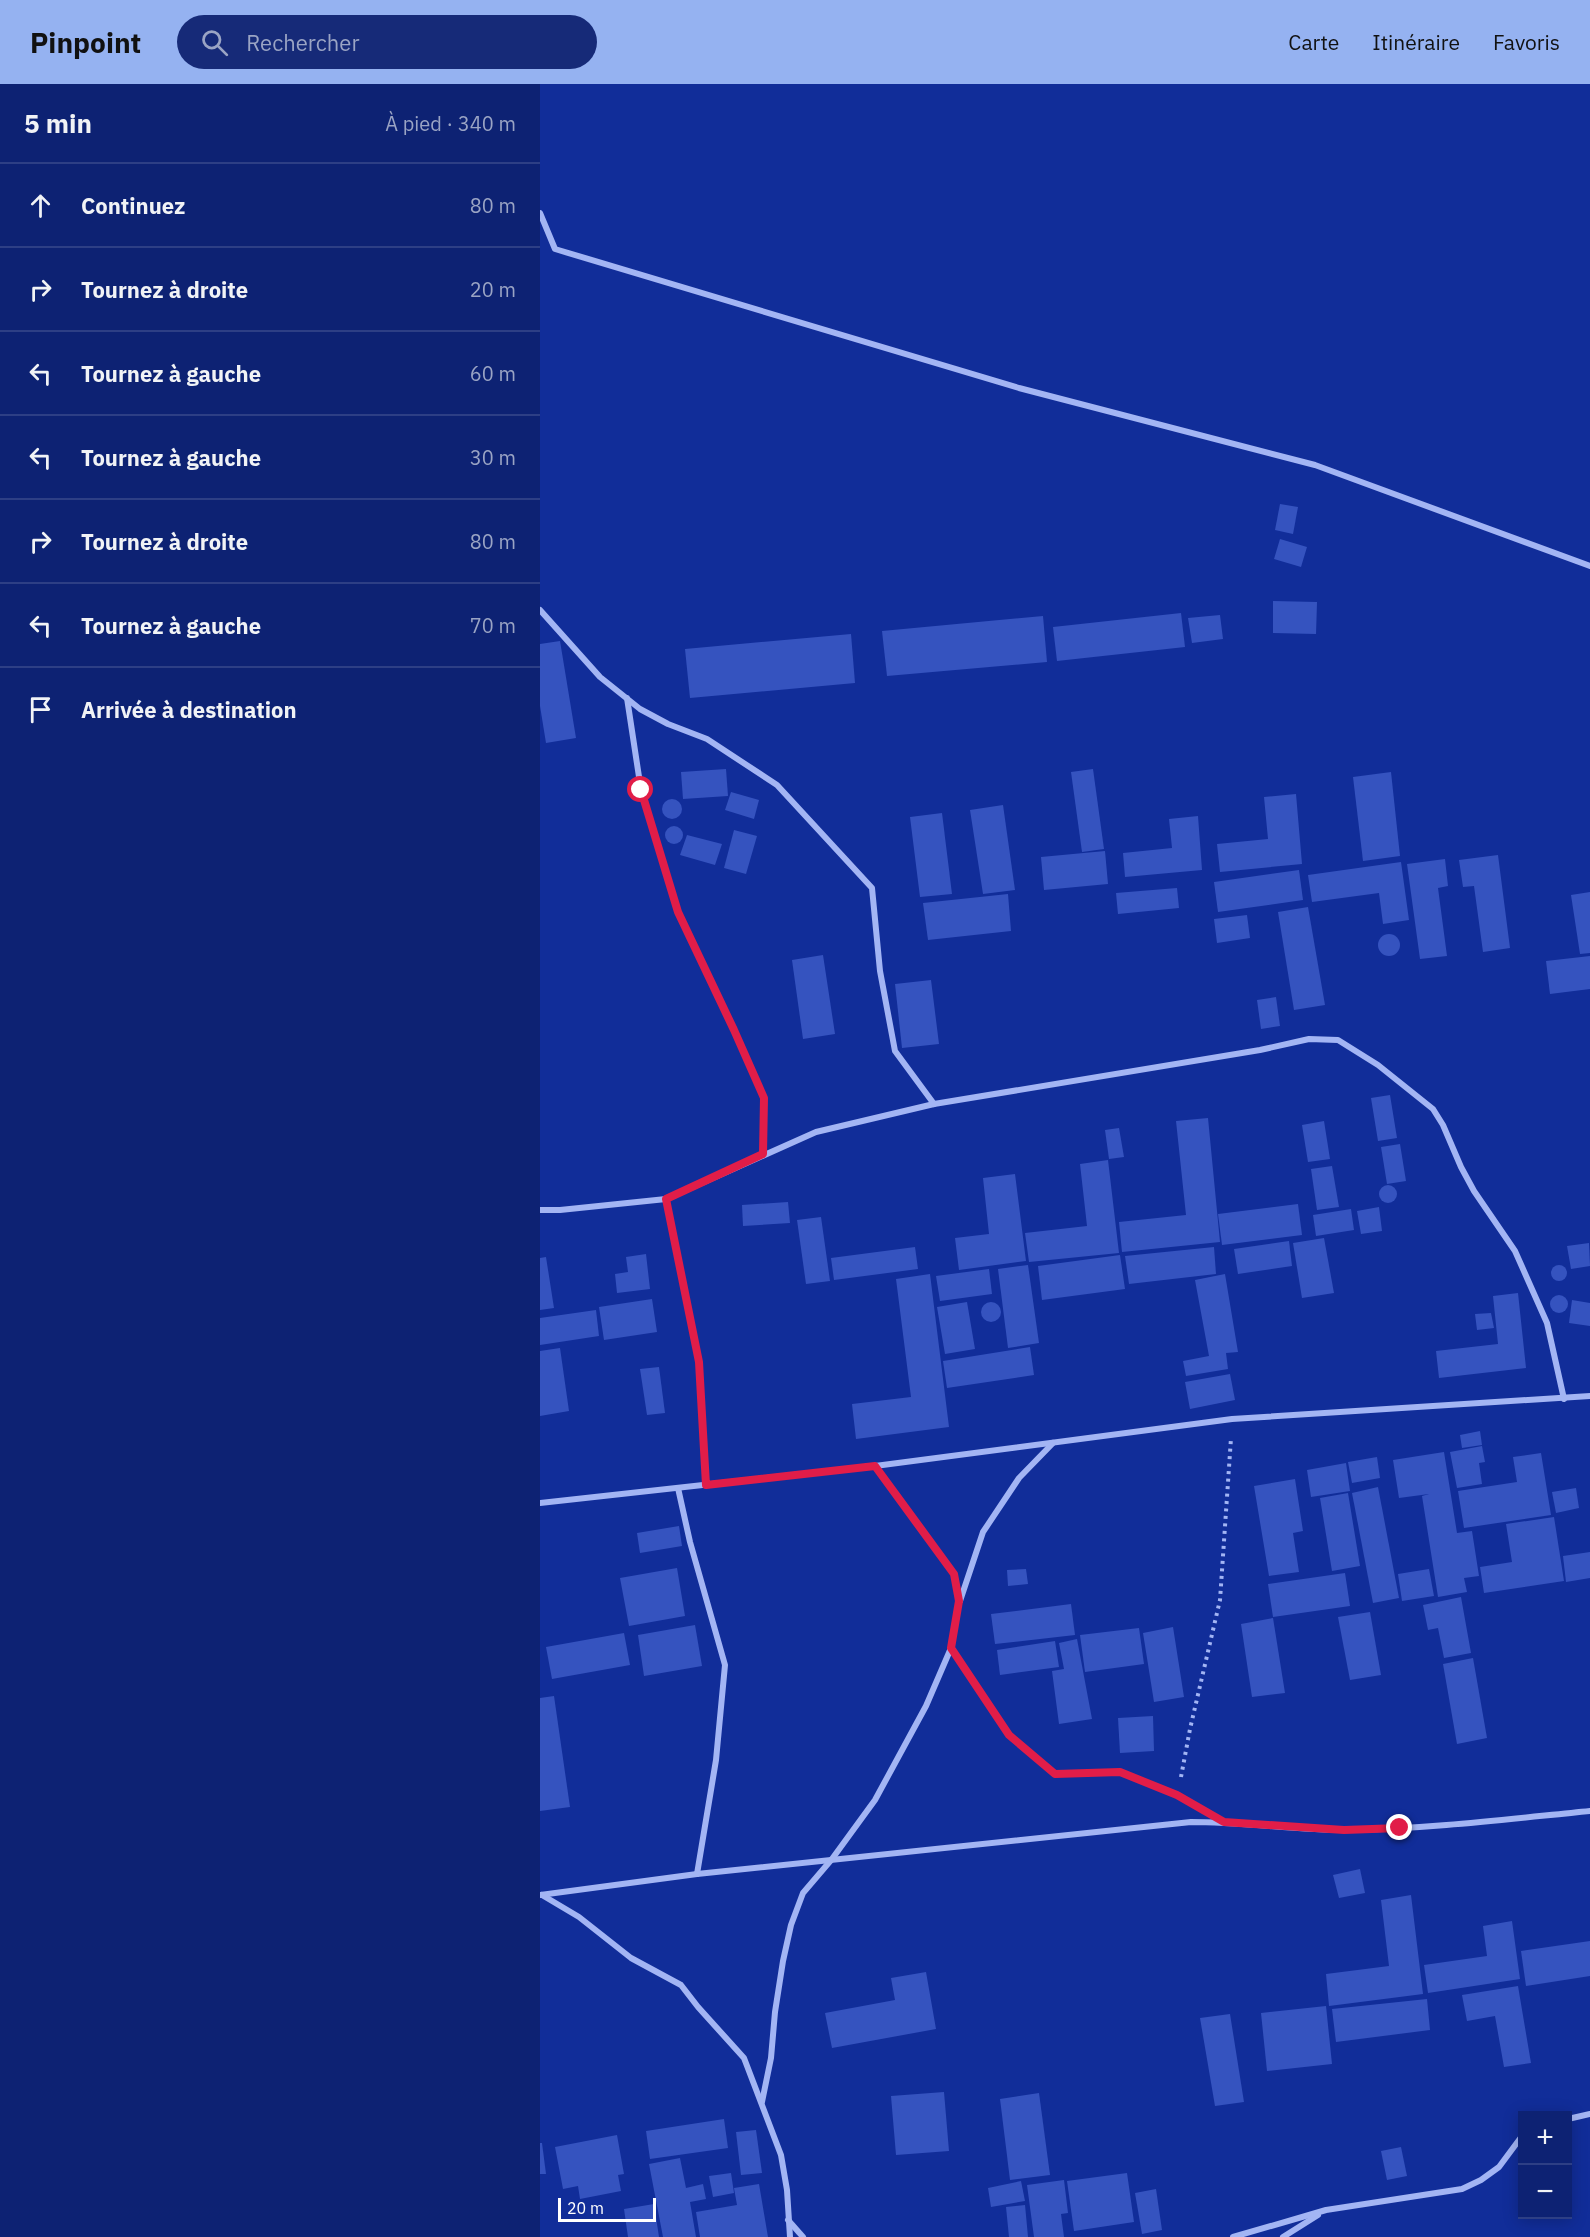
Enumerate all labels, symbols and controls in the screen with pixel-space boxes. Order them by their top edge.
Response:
search box [177,15,597,69]
text: Pinpoint [30,24,141,61]
icon: search [198,26,231,59]
text: Rechercher [246,28,359,57]
text: Carte [1288,28,1339,56]
text: Itinéraire [1372,28,1460,56]
text: Favoris [1493,28,1560,56]
text: 5 min [24,106,92,140]
text: À pied · 340 m [385,110,516,137]
icon: ahead [24,189,57,222]
text: Continuez [81,191,185,220]
text: 80 m [470,192,516,219]
icon: right [24,273,57,306]
text: Tournez à droite [81,275,248,304]
text: 20 m [470,276,516,303]
icon: left [24,357,57,390]
text: Tournez à gauche [81,359,261,388]
text: 60 m [470,360,516,387]
icon: left [24,441,57,474]
text: Tournez à gauche [81,443,261,472]
text: 30 m [470,444,516,471]
icon: right [24,525,57,558]
text: Tournez à droite [81,527,248,556]
text: 80 m [470,528,516,555]
icon: left [24,609,57,642]
text: Tournez à gauche [81,611,261,640]
text: 70 m [470,612,516,639]
icon: arrive [24,693,57,726]
text: Arrivée à destination [81,695,297,724]
route start [627,776,653,802]
route end [1386,1814,1412,1840]
map controls [1518,2111,1572,2219]
button: + [1518,2111,1572,2165]
button: − [1518,2165,1572,2219]
scale bar [558,2195,656,2222]
text: 20 m [567,2198,604,2218]

